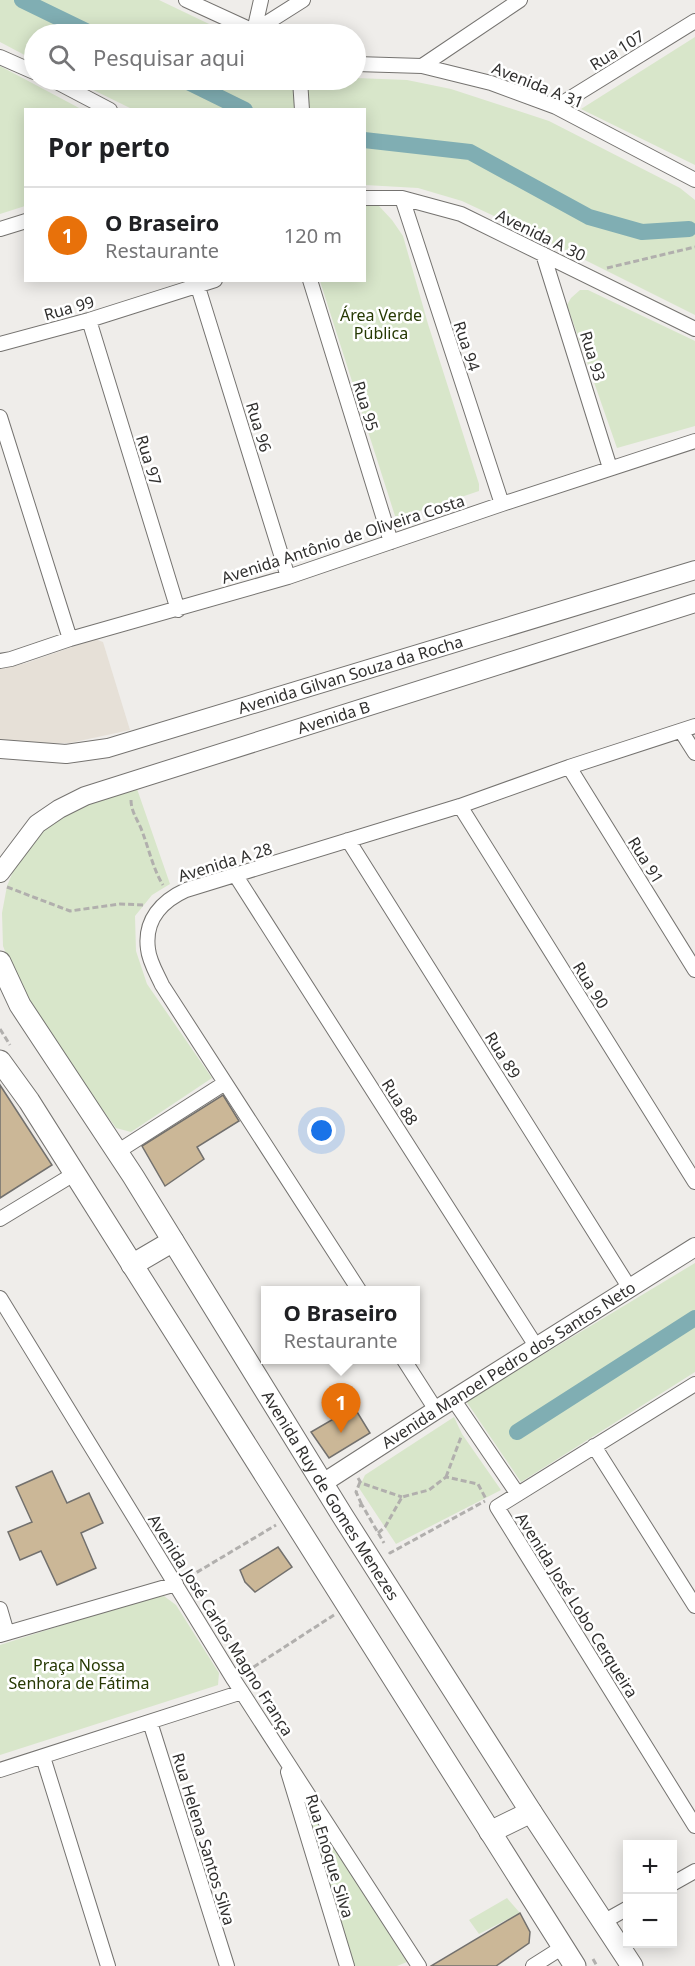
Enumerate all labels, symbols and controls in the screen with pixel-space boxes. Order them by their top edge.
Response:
search box [24,24,366,90]
street label: Rua 107 [586,25,648,75]
icon: search [45,41,78,74]
text: Pesquisar aqui [93,42,245,72]
street label: Avenida A 31 [489,57,587,113]
text: Por perto [48,129,170,165]
street label: Avenida A 30 [493,204,589,266]
text: O Braseiro [105,207,219,237]
text: 1 [62,222,73,249]
text: 120 m [284,222,342,249]
text: Restaurante [105,237,219,264]
street label: Rua 99 [41,290,97,326]
park label: Área Verde Pública [340,304,422,344]
street label: Rua 94 [449,318,485,374]
street label: Rua 93 [575,328,611,384]
street label: Rua 95 [348,378,384,434]
street label: Rua 96 [241,399,277,455]
street label: Rua 97 [131,432,167,488]
street label: Avenida Antônio de Oliveira Costa [219,489,467,589]
street label: Avenida Gilvan Souza da Rocha [235,630,466,719]
street label: Avenida B [295,696,373,739]
street label: Rua 91 [623,832,669,888]
street label: Avenida A 28 [175,837,275,887]
street label: Rua 90 [568,957,614,1013]
street label: Rua 89 [480,1027,526,1083]
street label: Rua 88 [377,1075,423,1129]
your location [307,1116,336,1145]
street label: Avenida Manoel Pedro dos Santos Neto [377,1276,640,1453]
popup [261,1286,420,1364]
text: O Braseiro [283,1297,398,1327]
text: Restaurante [283,1327,397,1354]
pin: 1 [322,1384,360,1433]
street label: Avenida Ruy de Gomes Menezes [257,1386,404,1604]
street label: Avenida José Lobo Cerqueira [511,1508,643,1702]
street label: Avenida José Carlos Magno França [143,1510,299,1740]
park label: Praça Nossa Senhora de Fátima [9,1654,149,1694]
street label: Rua Helena Santos Silva [167,1750,241,1928]
street label: Rua Enoque Silva [301,1791,359,1921]
map controls [623,1840,677,1948]
button: + [623,1840,677,1894]
button: − [623,1894,677,1948]

